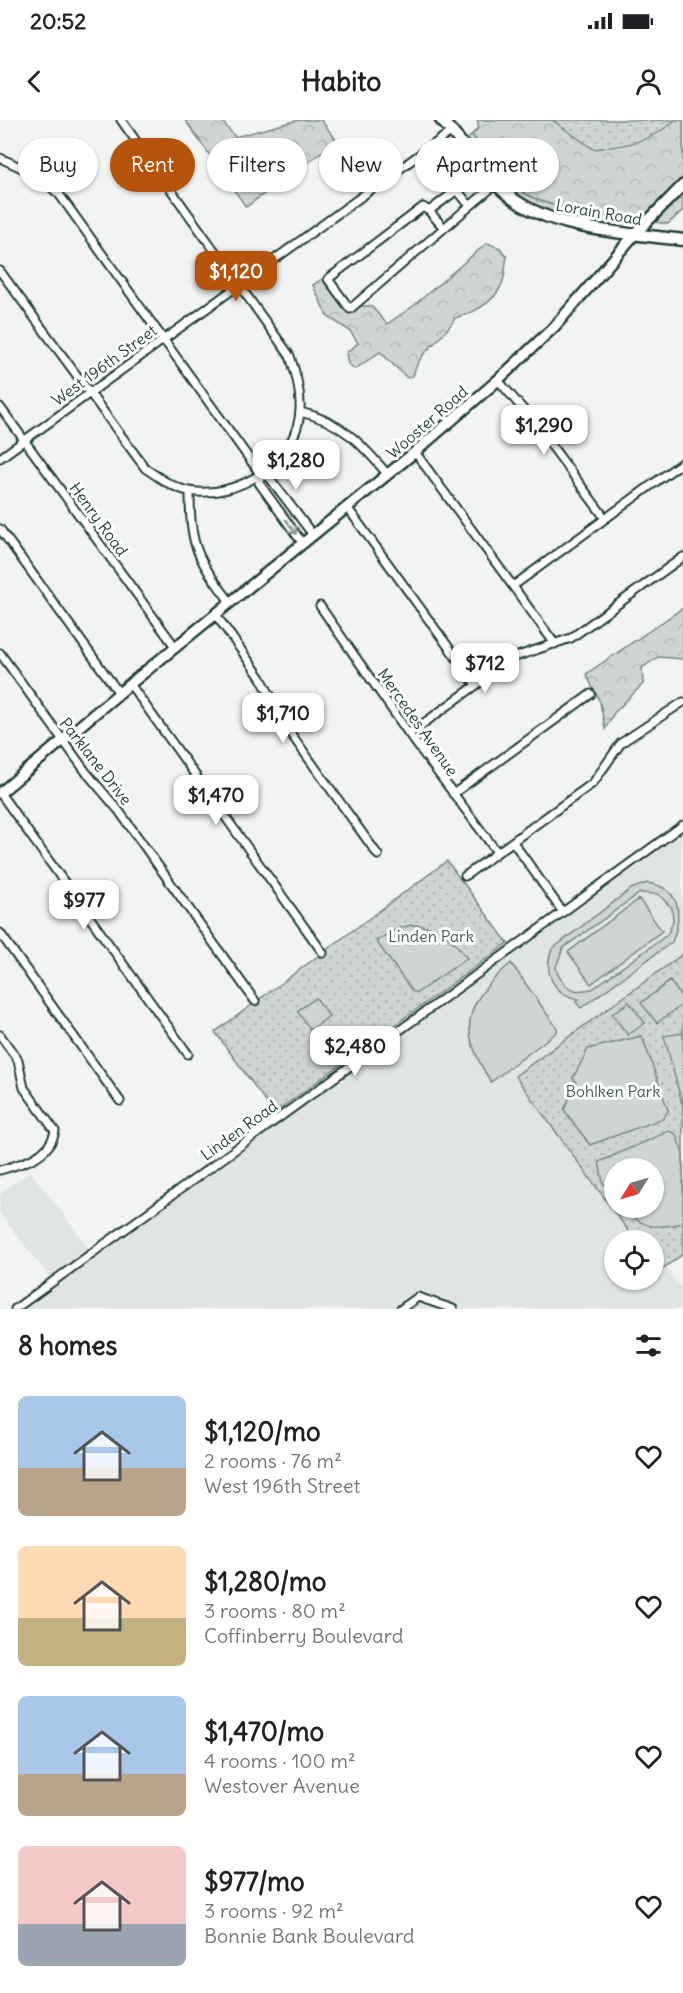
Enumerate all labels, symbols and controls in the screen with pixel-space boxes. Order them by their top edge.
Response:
text: 20:52 [30,7,86,35]
text: Habito [301,64,382,98]
icon: back [18,65,51,98]
icon: person [632,65,665,98]
chip: Buy [18,138,98,192]
chip: Rent [110,138,195,192]
chip: Filters [207,138,307,192]
chip: New [319,138,403,192]
chip: Apartment [415,138,559,192]
street label: Lorain Road [554,195,644,229]
pin: $1,120 [187,251,285,302]
text: $1,120 [209,258,263,283]
street label: West 196th Street [48,320,161,410]
street label: Wooster Road [382,381,472,463]
pin: $1,290 [495,405,593,456]
text: $1,290 [515,412,573,437]
pin: $1,280 [247,440,345,491]
text: $1,280 [267,447,325,472]
street label: Henry Road [66,478,132,560]
one-way arrow [285,519,297,535]
pin: $712 [449,643,521,694]
text: $712 [465,650,505,675]
street label: Mercedes Avenue [373,664,463,780]
pin: $1,710 [234,693,332,744]
text: $1,710 [256,700,310,725]
street label: Parklane Drive [56,713,136,809]
pin: $1,470 [167,775,265,826]
text: $1,470 [188,782,244,807]
pin: $977 [48,880,120,931]
text: $977 [63,887,105,912]
park label: Linden Park [388,926,474,946]
pin: $2,480 [306,1026,404,1077]
text: $2,480 [324,1033,386,1058]
park label: Bohlken Park [565,1081,661,1101]
street label: Linden Road [197,1095,281,1165]
north arrow [604,1158,664,1218]
map controls [604,1158,664,1290]
button: locate [604,1230,664,1290]
text: 8 homes [18,1329,117,1362]
icon: filters [632,1329,665,1362]
text: $1,120/mo [204,1415,321,1448]
icon: home [66,1420,138,1492]
icon: heart [632,1440,665,1473]
text: 2 rooms · 76 m² [204,1448,342,1473]
text: West 196th Street [204,1473,360,1498]
text: $1,280/mo [204,1565,326,1598]
icon: home [66,1570,138,1642]
icon: heart [632,1590,665,1623]
text: 3 rooms · 80 m² [204,1598,346,1623]
text: Coffinberry Boulevard [204,1623,403,1648]
text: $1,470/mo [204,1715,324,1748]
icon: home [66,1720,138,1792]
icon: heart [632,1740,665,1773]
text: 4 rooms · 100 m² [204,1748,355,1773]
text: Westover Avenue [204,1773,360,1798]
text: $977/mo [204,1865,305,1898]
icon: home [66,1870,138,1942]
icon: heart [632,1890,665,1923]
text: 3 rooms · 92 m² [204,1898,343,1923]
text: Bonnie Bank Boulevard [204,1923,415,1948]

